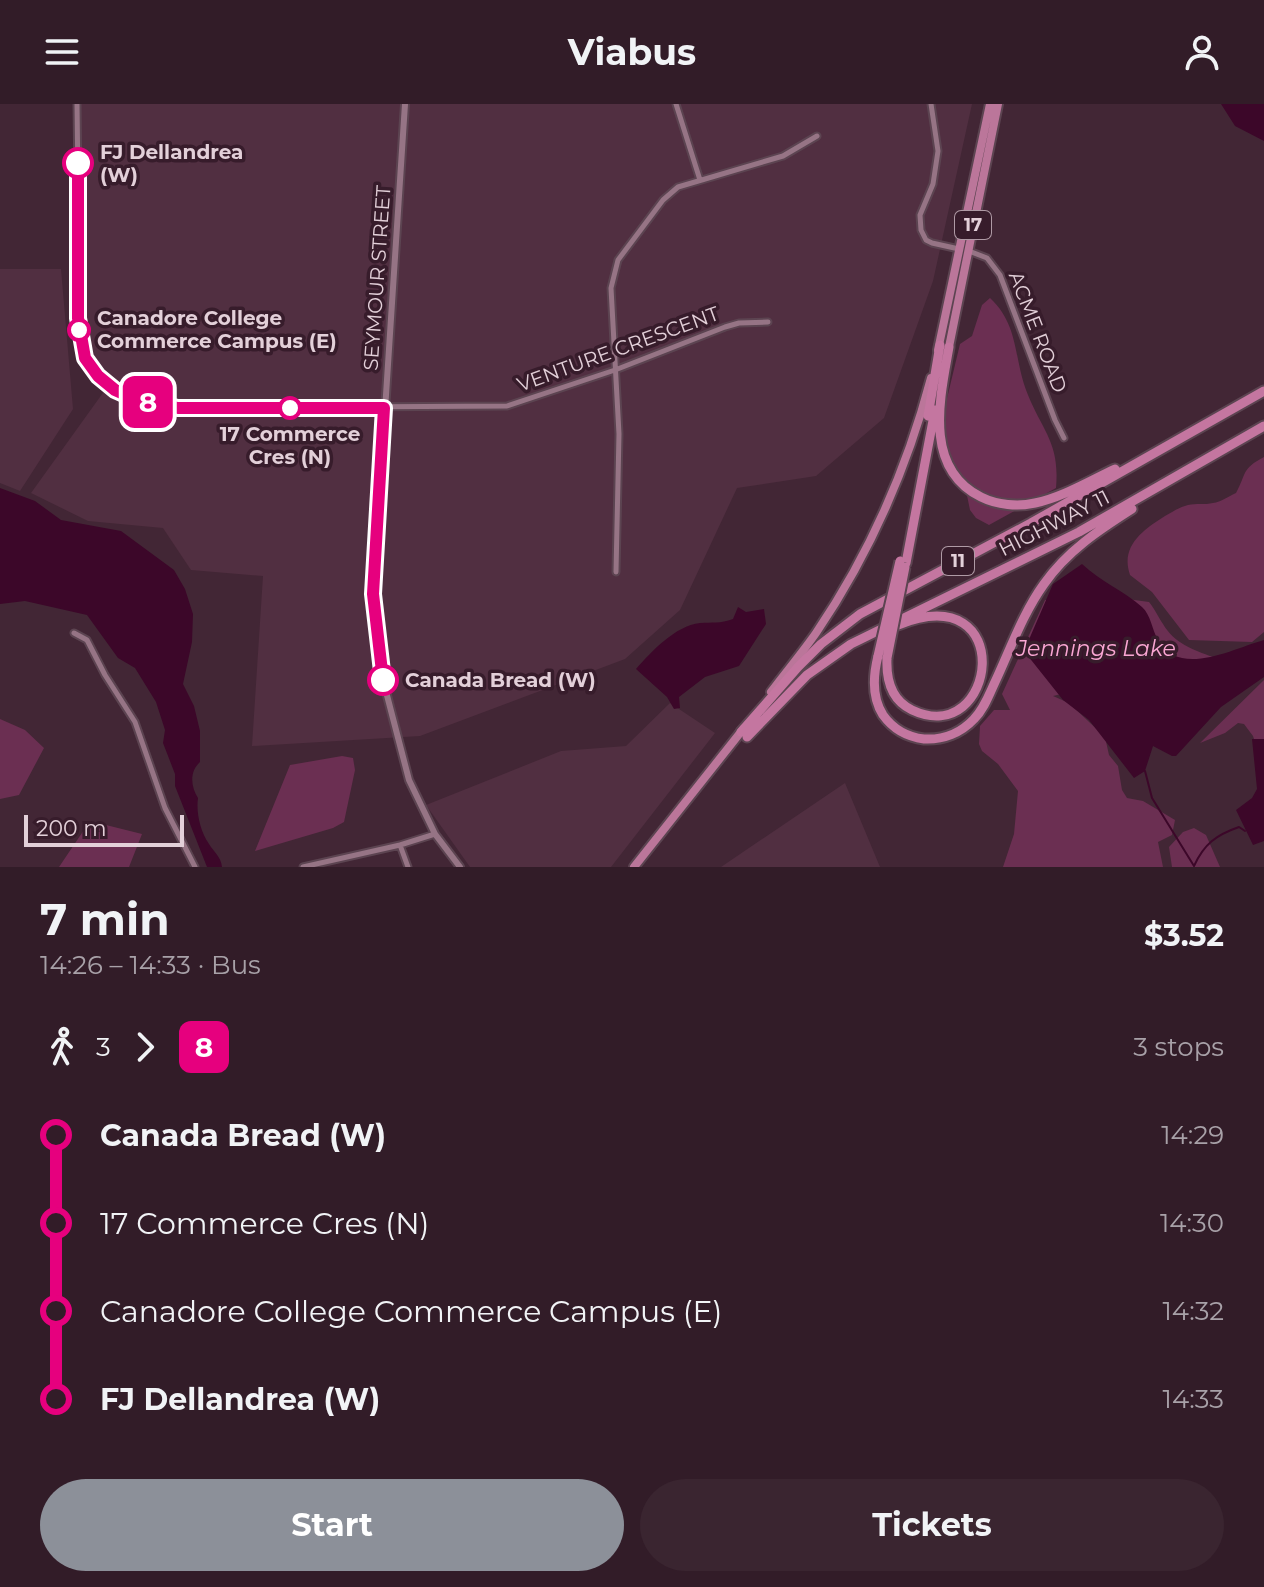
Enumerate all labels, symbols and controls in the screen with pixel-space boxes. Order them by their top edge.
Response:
icon: menu [40,30,84,74]
text: Viabus [568,30,696,74]
icon: person [1180,30,1224,74]
place label: FJ Dellandrea (W) [100,140,243,187]
marker: FJ Dellandrea (W) [63,148,93,178]
street label: SEYMOUR STREET [359,184,395,371]
road number: 17 [955,211,991,239]
street label: ACME ROAD [1004,268,1072,396]
street label: VENTURE CRESCENT [514,301,723,397]
place label: Canadore College Commerce Campus (E) [97,306,337,353]
marker: Canadore College Commerce Campus (E) [68,319,90,341]
line badge: 8 [122,376,174,428]
text: 8 [139,385,157,419]
marker: 17 Commerce Cres (N) [279,397,301,419]
place label: 17 Commerce Cres (N) [220,422,360,469]
street label: HIGHWAY 11 [995,485,1113,561]
road number: 11 [942,547,974,575]
water label: Jennings Lake [1015,635,1176,662]
marker: Canada Bread (W) [368,665,398,695]
place label: Canada Bread (W) [405,668,596,692]
scale bar [24,811,184,847]
text: 200 m [36,815,107,842]
text: 7 min [40,892,170,946]
text: $3.52 [1144,917,1224,954]
text: 14:26 – 14:33 · Bus [40,949,261,981]
icon: walk [40,1025,84,1069]
icon: forward [123,1025,167,1069]
text: 8 [195,1030,213,1064]
text: 3 [96,1031,111,1063]
text: 3 stops [1133,1031,1224,1063]
text: Canada Bread (W) [100,1117,386,1154]
text: 14:29 [1161,1119,1224,1151]
text: 17 Commerce Cres (N) [100,1205,429,1242]
text: 14:30 [1160,1207,1224,1239]
text: Canadore College Commerce Campus (E) [100,1293,723,1330]
text: 14:32 [1162,1295,1224,1327]
text: FJ Dellandrea (W) [100,1381,380,1418]
text: 14:33 [1163,1383,1224,1415]
button: Start [40,1479,624,1571]
button: Tickets [640,1479,1224,1571]

